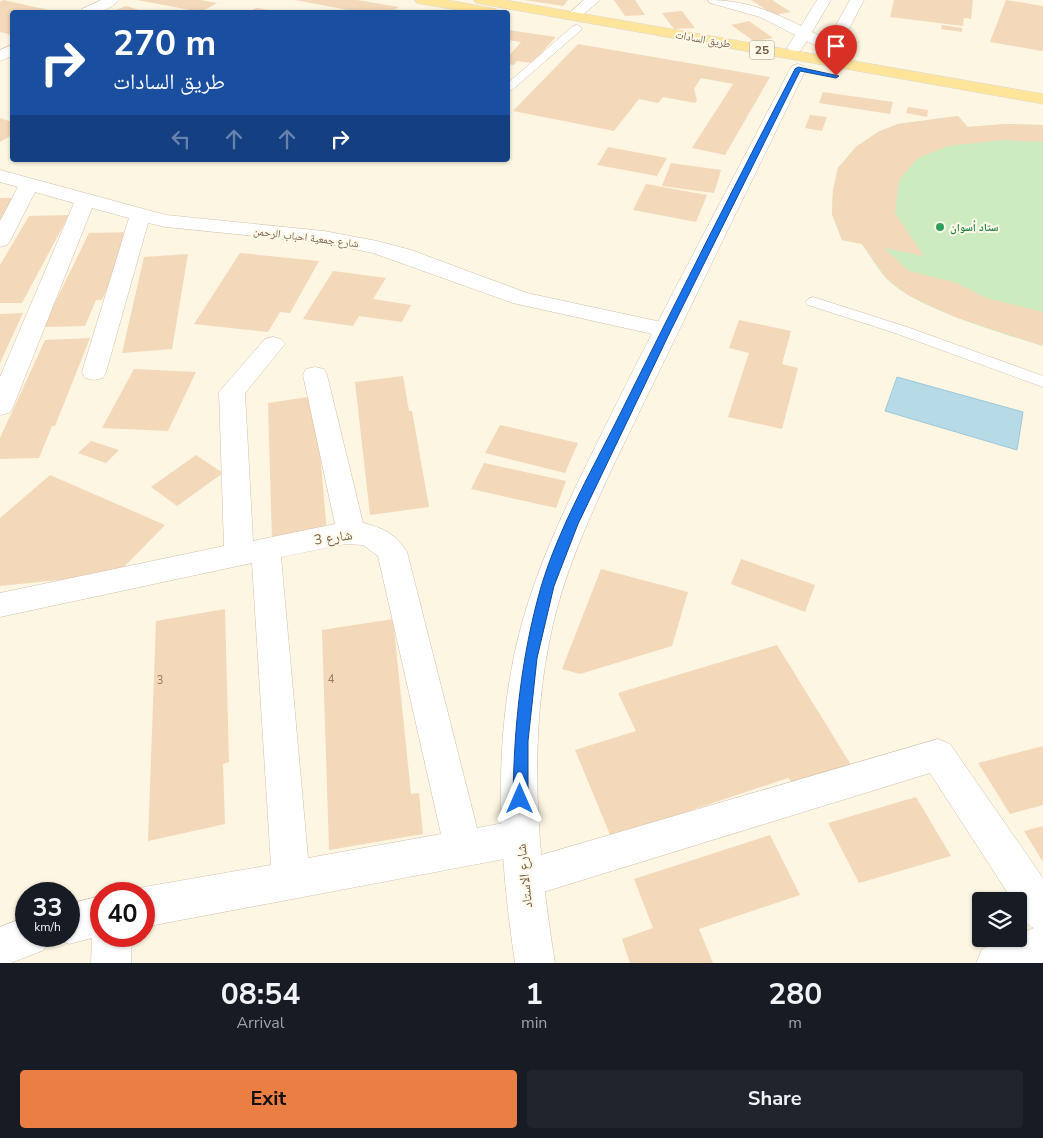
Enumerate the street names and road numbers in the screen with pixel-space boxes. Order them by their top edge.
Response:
street label: طريق السادات [674,27,732,52]
road number: 25 [750,40,774,60]
street label: شارع جمعية احباب الرحمن [252,224,359,251]
street label: شارع 3 [313,525,354,550]
street label: شارع الاستاد [512,843,537,909]

